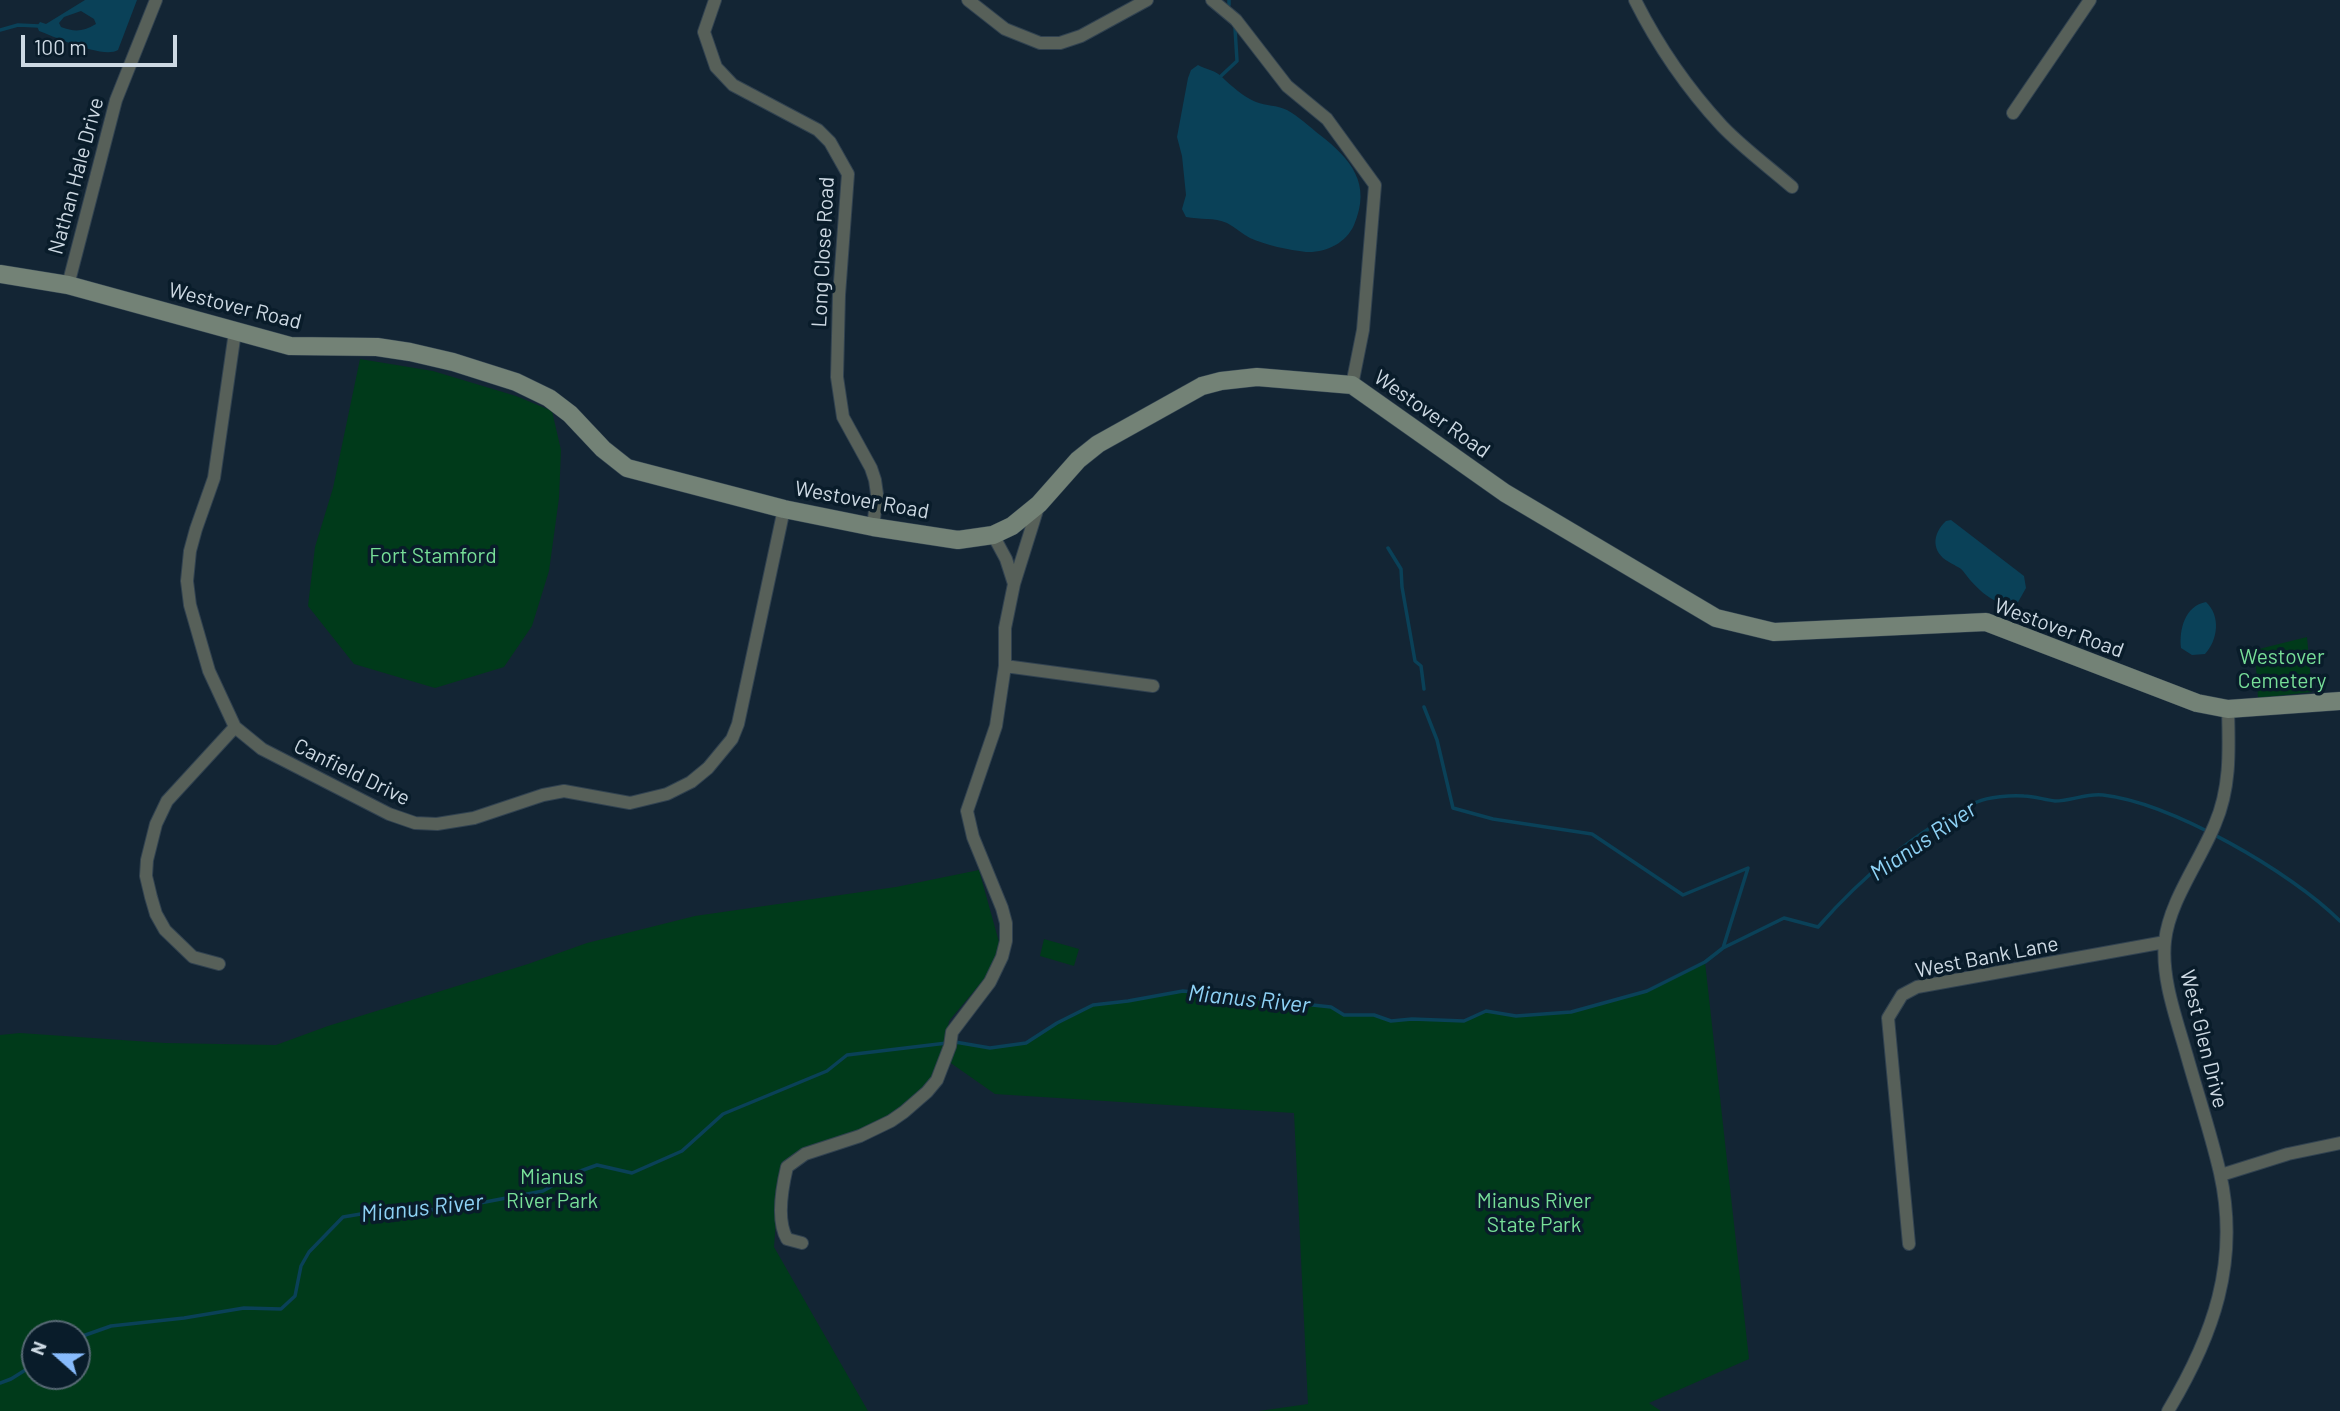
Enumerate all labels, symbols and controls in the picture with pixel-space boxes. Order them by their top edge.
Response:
scale bar [24,21,180,65]
text: 100 m [34,34,87,59]
street label: Nathan Hale Drive [43,95,109,257]
street label: Long Close Road [806,176,840,328]
street label: Westover Road [166,277,304,335]
street label: Westover Road [1369,365,1495,463]
street label: Westover Road [793,476,931,524]
park label: Fort Stamford [369,543,497,569]
street label: Westover Road [1991,593,2127,663]
park label: Westover Cemetery [2238,644,2326,694]
street label: Canfield Drive [290,733,414,811]
water label: Mianus River [1864,795,1982,887]
street label: West Bank Lane [1913,931,2061,983]
street label: West Glen Drive [2175,967,2233,1111]
water label: Mianus River [1187,979,1311,1019]
park label: Mianus River Park [506,1164,598,1214]
water label: Mianus River [360,1188,484,1228]
park label: Mianus River State Park [1477,1188,1591,1238]
north arrow [21,1320,91,1390]
text: N [25,1338,51,1358]

